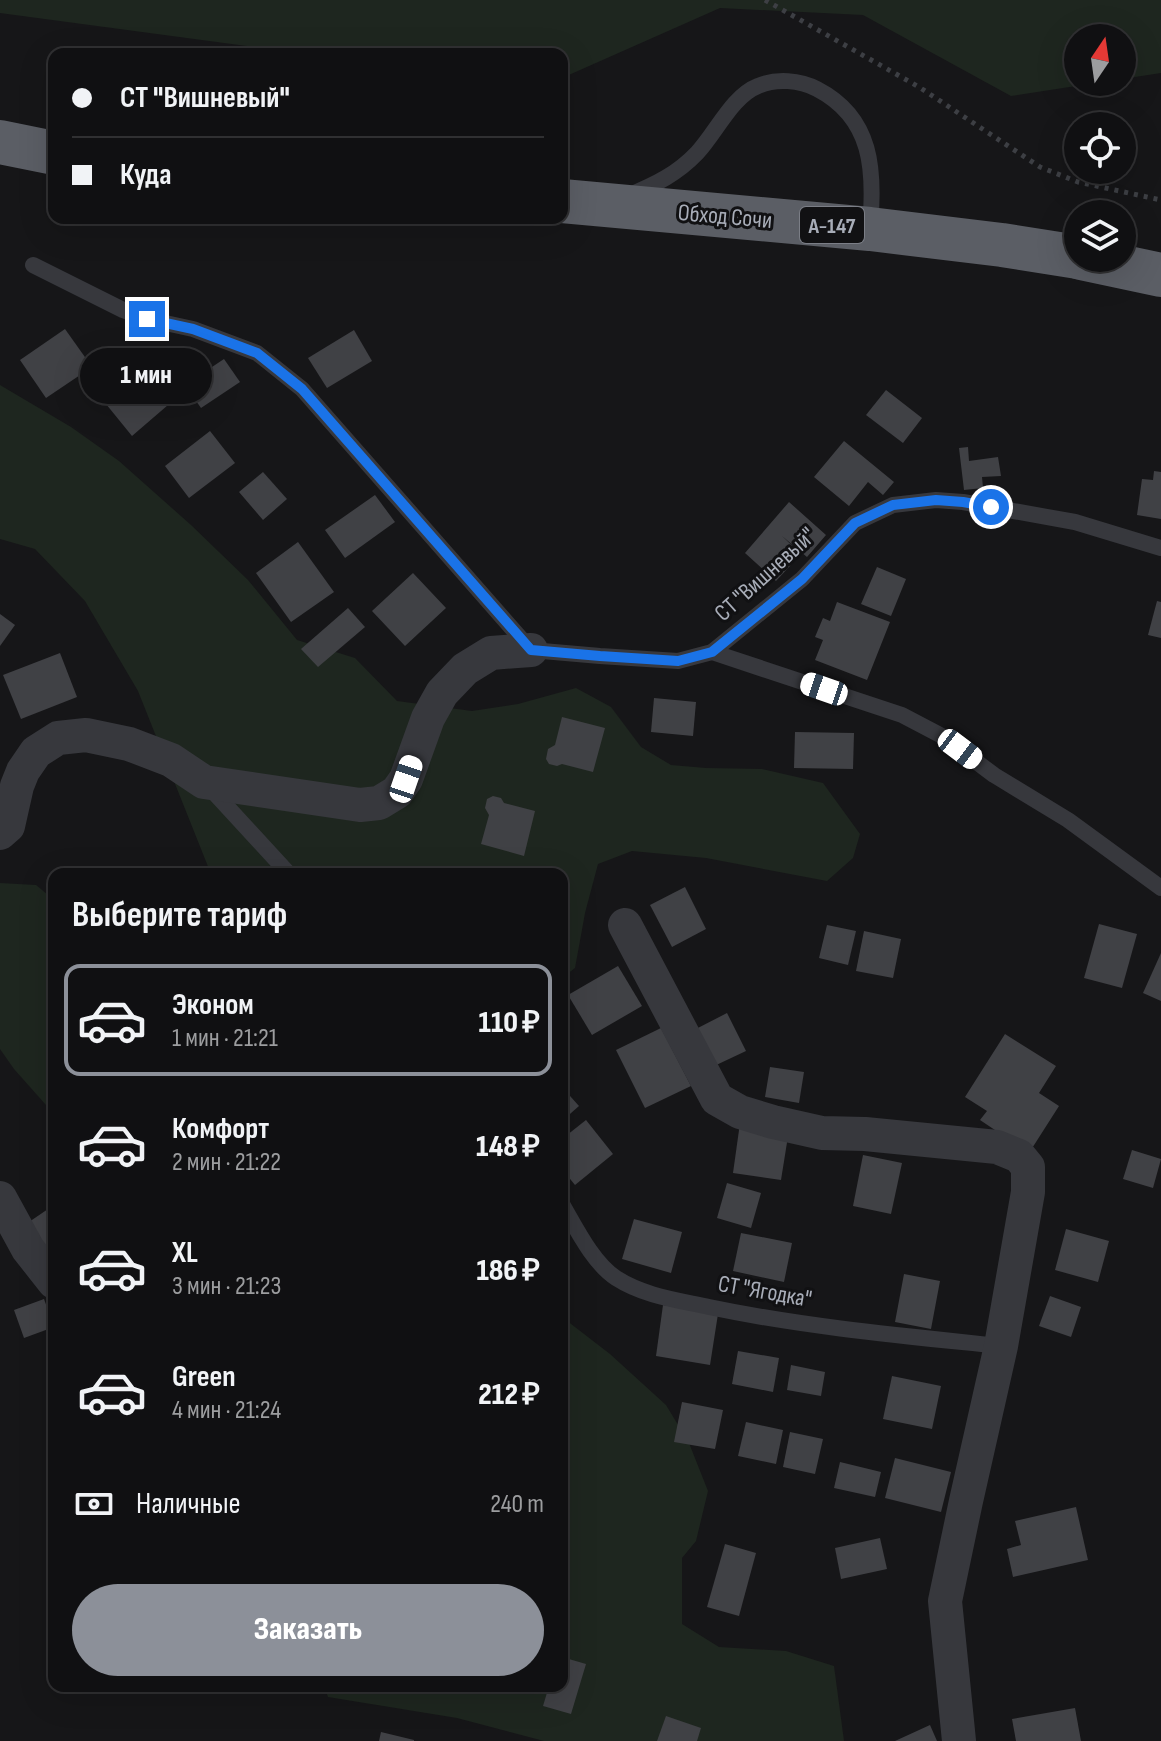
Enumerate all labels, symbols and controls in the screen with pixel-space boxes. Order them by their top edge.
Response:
north arrow [1064,24,1136,96]
map controls [1064,24,1136,272]
text: СТ "Вишневый" [120,80,290,116]
button: locate [1064,112,1136,184]
text: Куда [120,157,171,193]
street label: Обход Сочи [677,198,773,235]
button: layers [1064,200,1136,272]
road number: А-147 [800,207,864,243]
route end [129,301,165,337]
callout: 1 мин [81,347,213,403]
text: 1 мин [120,360,172,391]
route start [973,489,1009,525]
street label: СТ "Вишневый" [709,521,822,627]
car [797,670,851,708]
car [934,725,986,773]
car [387,752,425,806]
text: Выберите тариф [72,894,287,937]
icon: car [76,984,148,1056]
text: Эконом [172,987,254,1023]
text: 110 ₽ [479,1005,540,1041]
text: 1 мин · 21:21 [172,1023,278,1054]
icon: car [76,1108,148,1180]
text: Комфорт [172,1111,269,1147]
text: 148 ₽ [476,1129,540,1165]
text: 2 мин · 21:22 [172,1147,281,1178]
icon: car [76,1232,148,1304]
text: XL [172,1235,198,1271]
text: 186 ₽ [476,1253,540,1289]
street label: СТ "Ягодка" [716,1269,814,1314]
text: 3 мин · 21:23 [172,1271,281,1302]
icon: car [76,1356,148,1428]
text: Green [172,1359,236,1395]
text: 212 ₽ [478,1377,540,1413]
text: 4 мин · 21:24 [172,1395,281,1426]
icon: cash [72,1482,116,1526]
text: Наличные [136,1486,241,1522]
text: 240 m [490,1489,544,1520]
button: Заказать [72,1584,544,1676]

